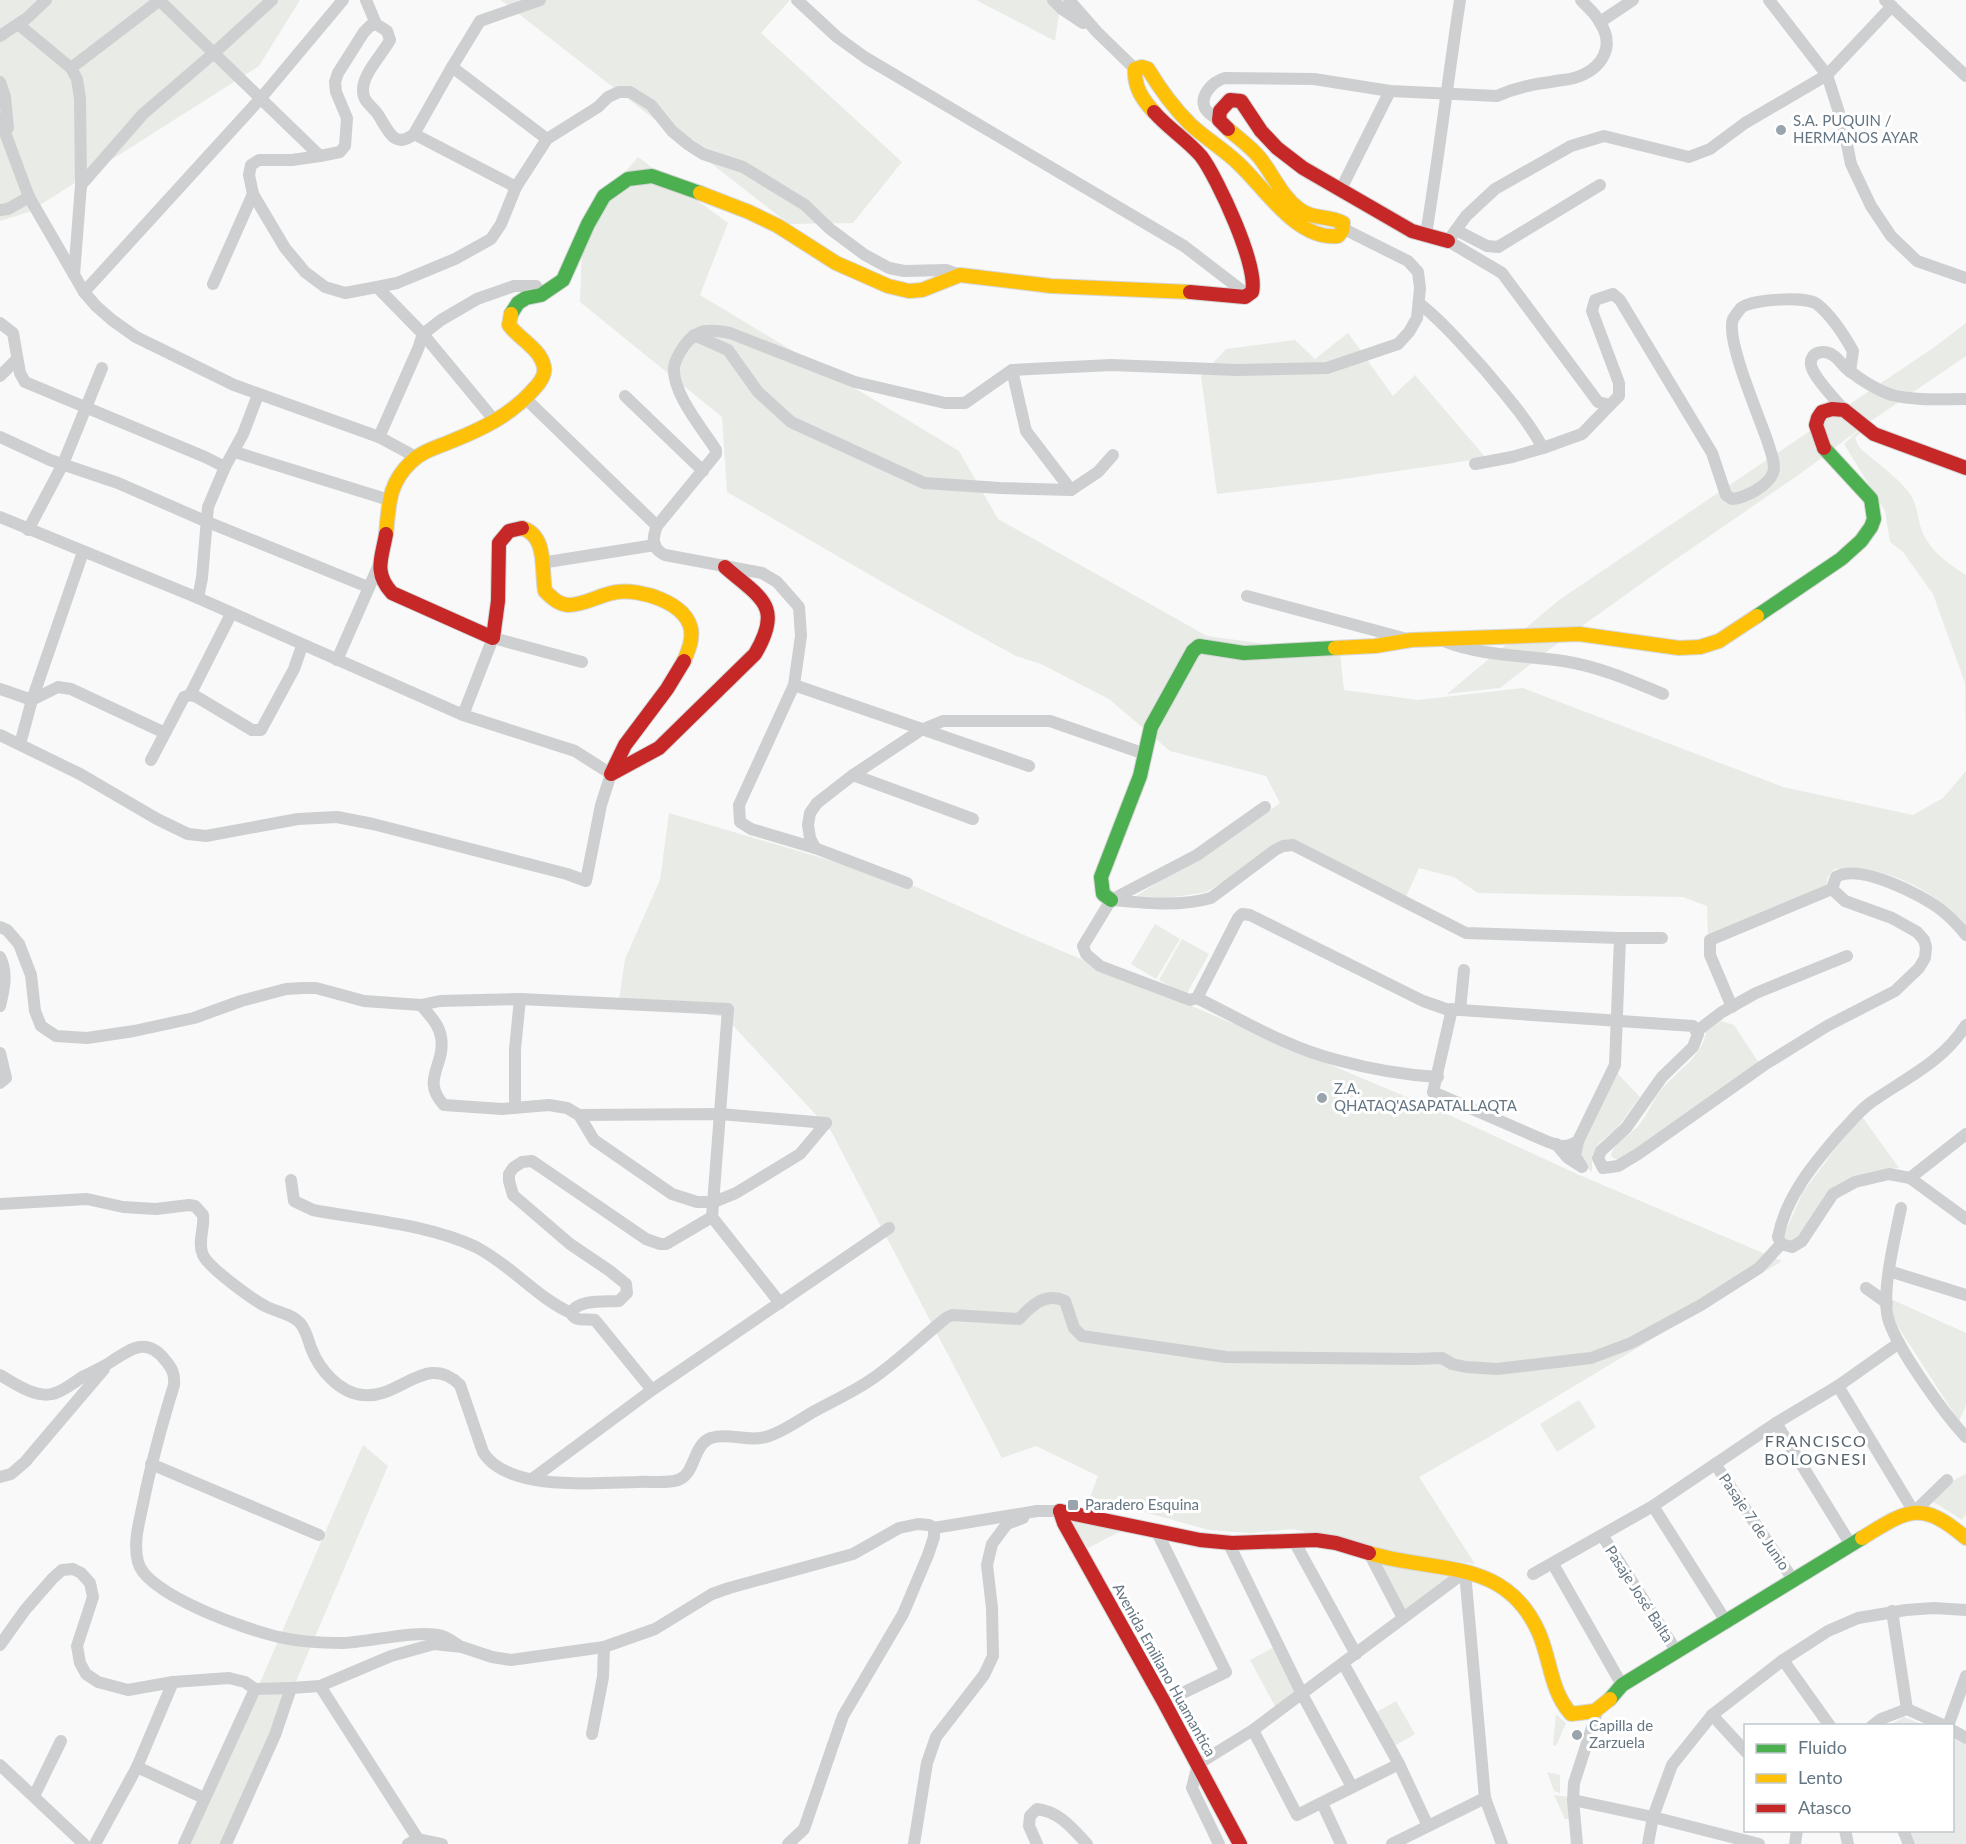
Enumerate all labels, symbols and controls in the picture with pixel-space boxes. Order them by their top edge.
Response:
place label: S.A. PUQUIN / HERMANOS AYAR [1793,111,1919,146]
marker: S.A. PUQUIN / HERMANOS AYAR [1774,123,1788,137]
place label: Z.A. QHATAQ'ASAPATALLAQTA [1334,1079,1518,1114]
marker: Z.A. QHATAQ'ASAPATALLAQTA [1315,1091,1329,1105]
district label: FRANCISCO BOLOGNESI [1764,1431,1868,1468]
street label: Pasaje 7 de Junio [1716,1470,1794,1573]
place label: Paradero Esquina [1085,1495,1199,1513]
marker: Paradero Esquina [1066,1498,1080,1512]
street label: Pasaje José Balta [1602,1542,1678,1645]
street label: Avenida Emiliano Huamantica [1110,1580,1220,1759]
place label: Capilla de Zarzuela [1589,1716,1653,1751]
legend [1744,1724,1954,1832]
marker: Capilla de Zarzuela [1570,1728,1584,1742]
text: Fluido [1798,1736,1847,1758]
text: Lento [1798,1766,1843,1788]
text: Atasco [1798,1796,1851,1818]

